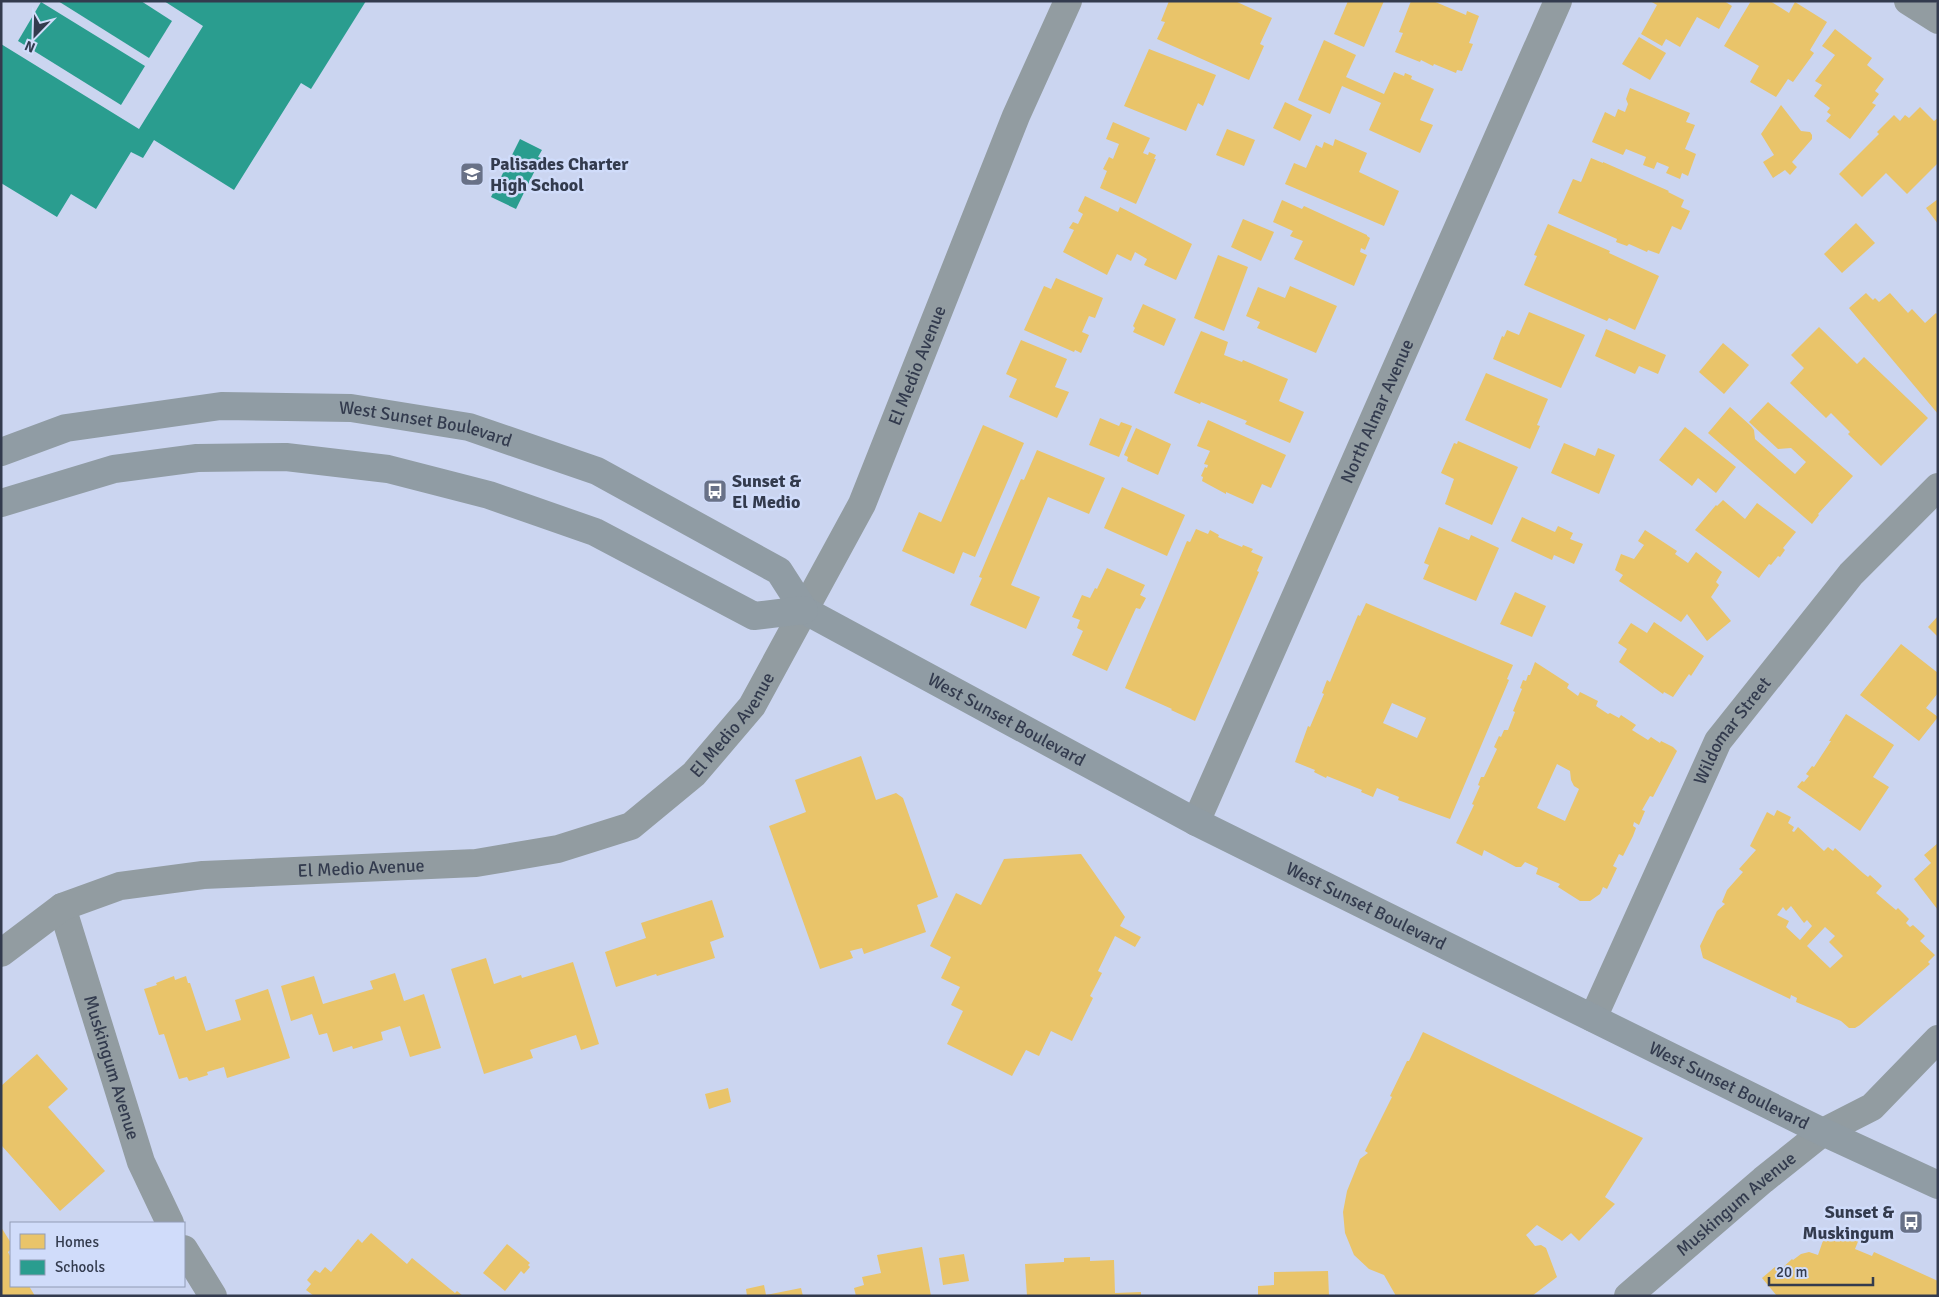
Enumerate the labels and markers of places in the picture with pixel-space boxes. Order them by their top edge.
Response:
place label: Palisades Charter High School [490,153,629,196]
school or university icon: Palisades Charter High School [459,161,485,187]
place label: Sunset & El Medio [732,470,801,513]
bus stop icon: Sunset & El Medio [702,478,728,504]
place label: Sunset & Muskingum [1803,1201,1894,1244]
bus stop icon: Sunset & Muskingum [1898,1209,1924,1235]

